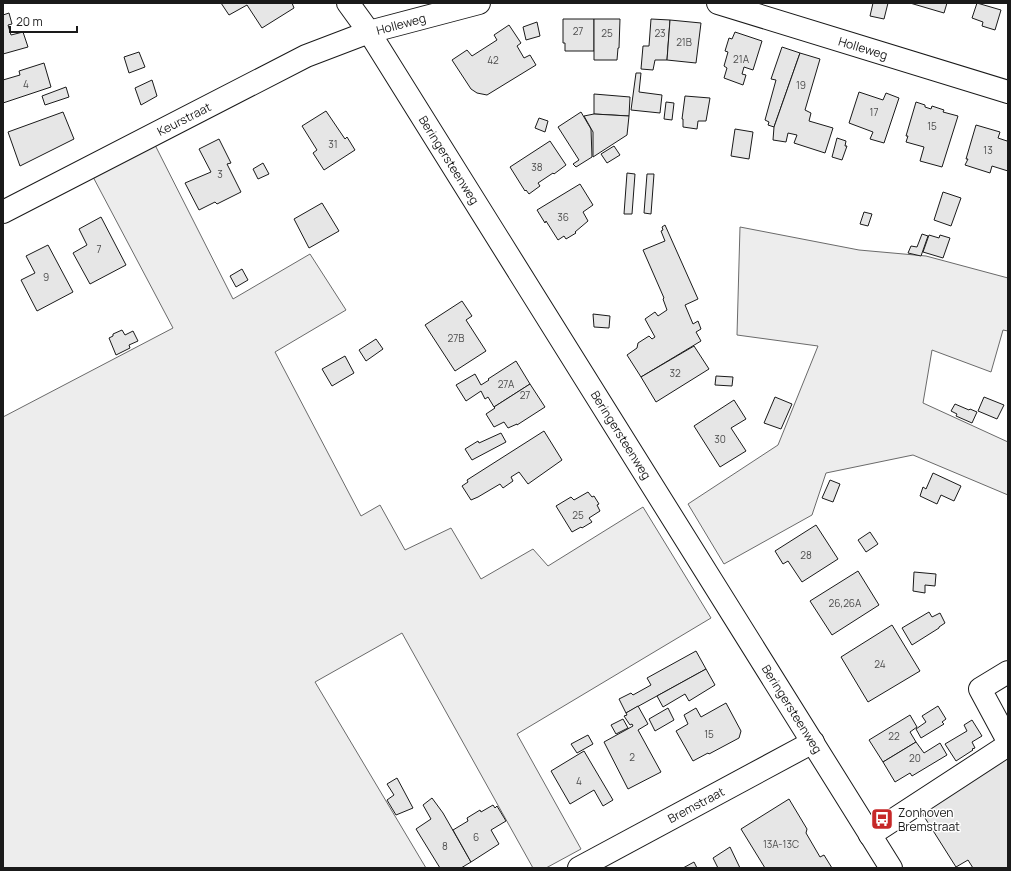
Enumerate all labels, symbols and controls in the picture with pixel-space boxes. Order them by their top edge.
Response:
scale bar [10,8,77,34]
street label: Holleweg [374,9,428,39]
text: 20 m [16,13,43,30]
house number: 27 [573,24,583,38]
house number: 25 [601,26,613,40]
house number: 23 [654,26,666,40]
street label: Holleweg [836,32,890,64]
house number: 21B [676,35,692,49]
house number: 21A [733,52,750,66]
house number: 42 [487,53,499,67]
house number: 4 [23,77,29,91]
house number: 19 [796,78,806,92]
street label: Keurstraat [154,98,214,140]
house number: 17 [870,105,878,119]
street label: Beringersteenweg [415,112,483,208]
house number: 15 [927,119,937,133]
house number: 31 [328,137,338,151]
house number: 13 [983,143,993,157]
house number: 38 [531,160,543,174]
house number: 3 [217,167,223,181]
house number: 36 [557,210,569,224]
house number: 7 [96,242,102,256]
house number: 9 [43,270,49,284]
house number: 27B [448,331,464,345]
house number: 32 [669,366,681,380]
house number: 27A [498,377,515,391]
street label: Beringersteenweg [587,387,655,483]
house number: 27 [520,388,530,402]
house number: 30 [714,432,726,446]
house number: 25 [572,508,584,522]
house number: 28 [800,548,812,562]
house number: 26,26A [829,596,862,610]
house number: 24 [874,657,886,671]
street label: Beringersteenweg [758,661,826,757]
house number: 15 [704,727,714,741]
house number: 22 [888,729,900,743]
house number: 2 [629,750,635,764]
house number: 20 [909,751,921,765]
house number: 4 [576,774,582,788]
street label: Bremstraat [665,783,727,827]
place label: Zonhoven Bremstraat [898,804,960,835]
bus stop icon: Zonhoven Bremstraat [869,806,895,832]
house number: 6 [473,830,479,844]
house number: 13A-13C [763,837,799,851]
house number: 8 [442,839,448,853]

